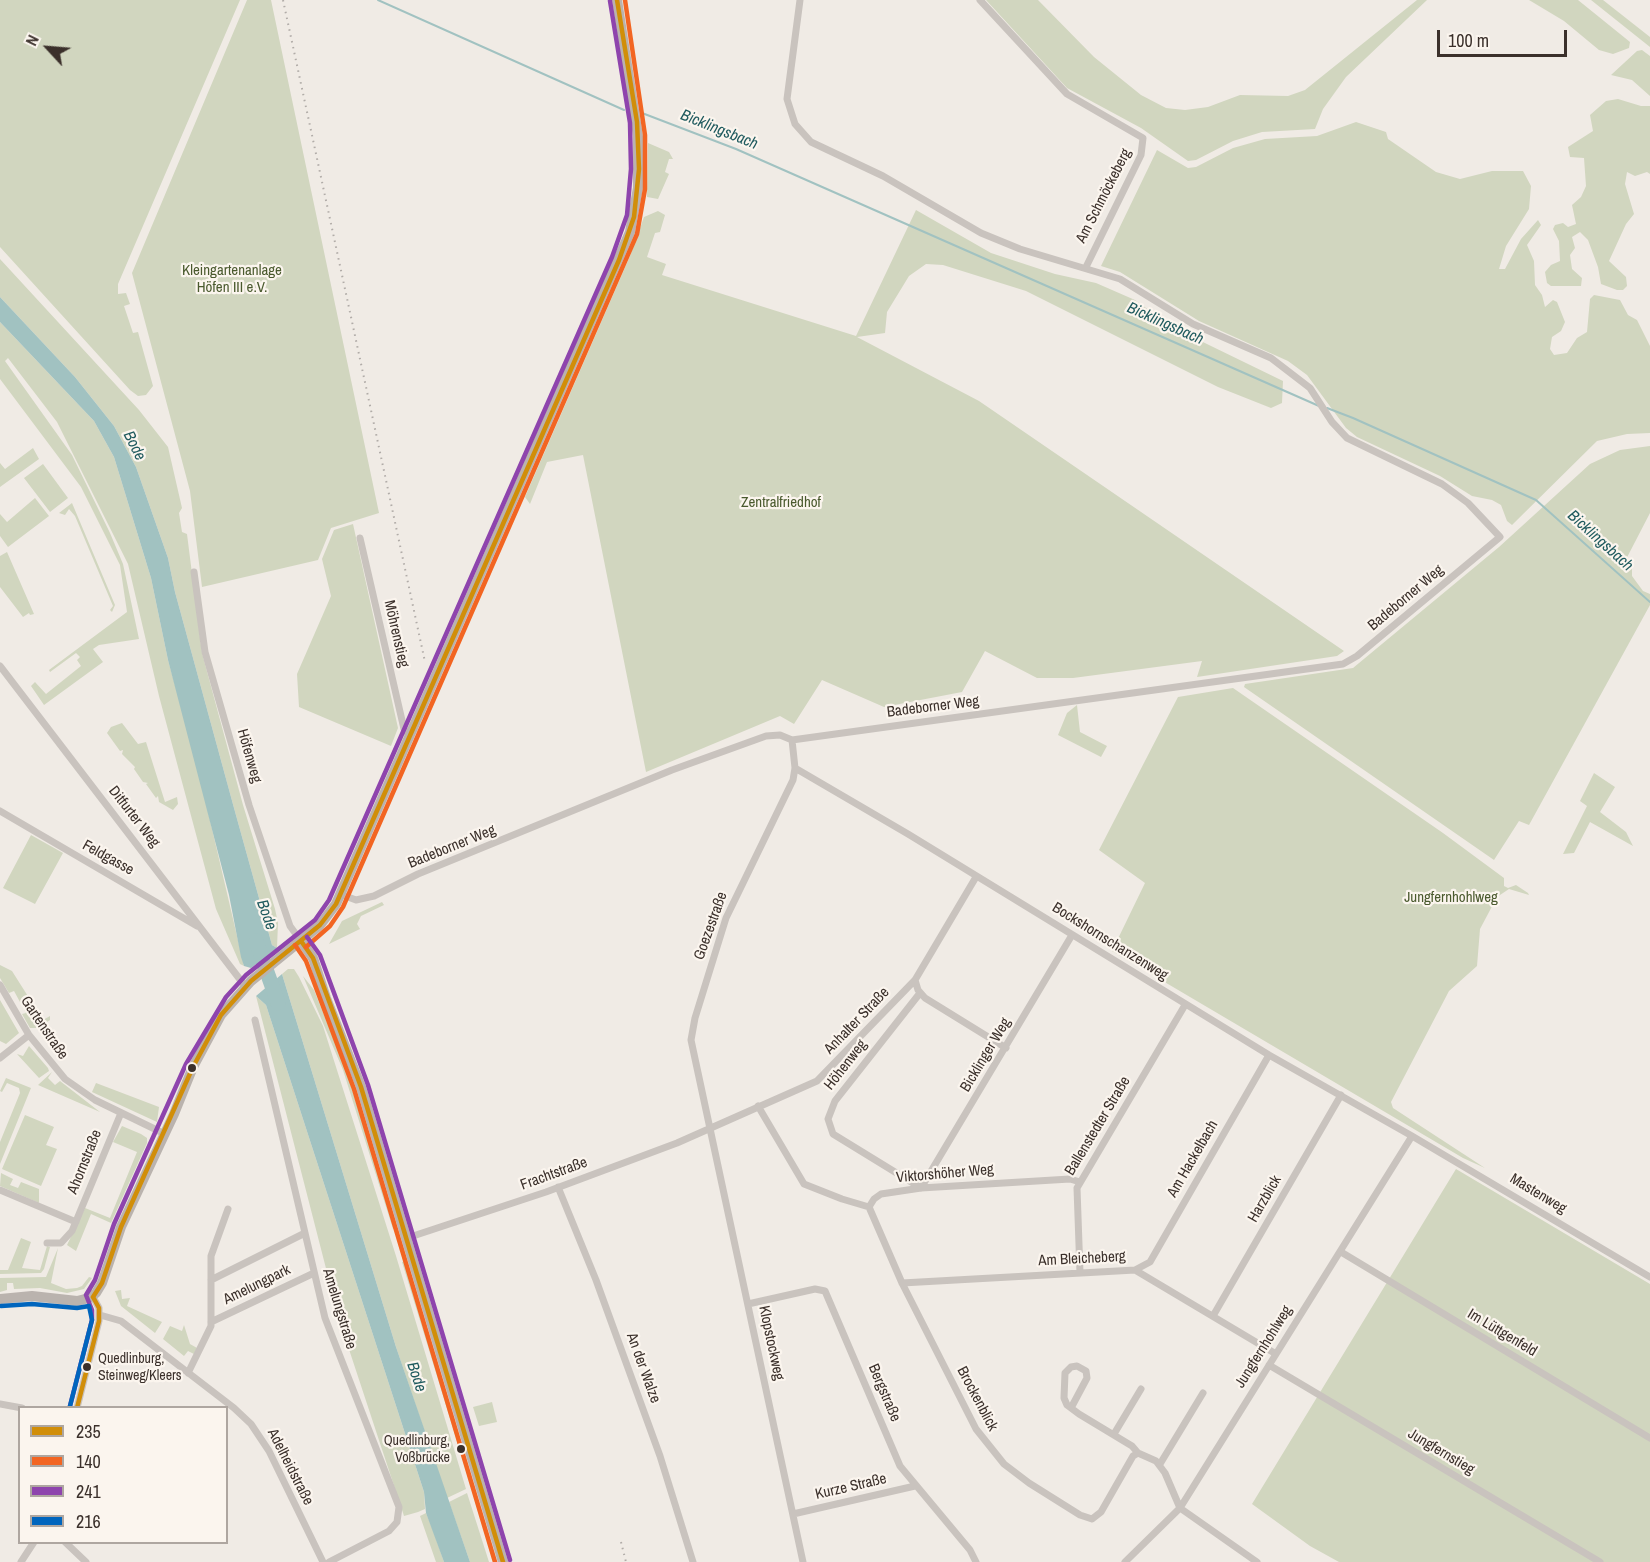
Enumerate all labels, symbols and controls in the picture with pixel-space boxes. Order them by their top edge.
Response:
north arrow [18,18,78,78]
scale bar [1440,18,1570,56]
text: 100 m [1448,28,1489,53]
text: N [20,31,44,49]
water label: Bicklingsbach [678,106,760,154]
street label: Am Schmöckeberg [1072,146,1136,246]
park label: Kleingartenanlage Höfen III e.V. [182,262,282,297]
water label: Bicklingsbach [1124,299,1206,349]
water label: Bode [118,428,150,464]
park label: Zentralfriedhof [741,494,821,512]
water label: Bicklingsbach [1563,507,1637,575]
street label: Badeborner Weg [1365,561,1447,635]
street label: Möhrenstieg [380,599,412,669]
street label: Badeborner Weg [886,692,980,722]
street label: Höfenweg [233,727,265,785]
street label: Ditfurter Weg [104,783,164,851]
street label: Badeborner Weg [406,821,498,873]
street label: Feldgasse [79,837,137,879]
park label: Jungfernhohlweg [1404,889,1498,907]
street label: Goezestraße [690,890,732,962]
water label: Bode [252,897,280,933]
street label: Bockshornschanzenweg [1049,899,1171,985]
street label: Anhalter Straße [821,984,893,1058]
street label: Gartenstraße [16,993,72,1063]
street label: Bicklinger Weg [957,1015,1015,1095]
street label: Höhenweg [821,1036,871,1094]
unlabelled marker [186,1062,198,1074]
street label: Ballenstedter Straße [1061,1073,1135,1179]
street label: Am Hackelbach [1164,1117,1222,1201]
street label: Ahornstraße [64,1127,106,1197]
street label: Frachtstraße [518,1154,590,1194]
street label: Viktorshöher Weg [895,1161,995,1187]
street label: Mastenweg [1506,1170,1570,1218]
street label: Harzblick [1244,1172,1286,1226]
street label: Am Bleicheberg [1038,1248,1126,1270]
street label: Amelungpark [220,1261,294,1309]
street label: Amelungstraße [318,1266,360,1352]
street label: Jungfernhohlweg [1232,1303,1296,1391]
street label: Klopstockweg [754,1304,788,1382]
street label: Im Lüttgenfeld [1464,1305,1540,1361]
street label: An der Walze [622,1330,664,1406]
place label: Quedlinburg, Steinweg/Kleers [98,1351,182,1384]
water label: Bode [402,1359,430,1395]
marker: Quedlinburg, Steinweg/Kleers [81,1361,93,1373]
street label: Bergstraße [864,1361,904,1425]
street label: Brockenblick [953,1364,1001,1434]
legend [18,1406,228,1544]
text: 235 [76,1419,101,1444]
street label: Jungfernstieg [1404,1425,1478,1479]
street label: Adelheidstraße [263,1426,317,1508]
place label: Quedlinburg, Voßbrücke [384,1433,450,1466]
marker: Quedlinburg, Voßbrücke [455,1443,467,1455]
text: 140 [76,1449,101,1474]
street label: Kurze Straße [814,1470,888,1504]
text: 241 [76,1479,101,1504]
text: 216 [76,1509,101,1534]

